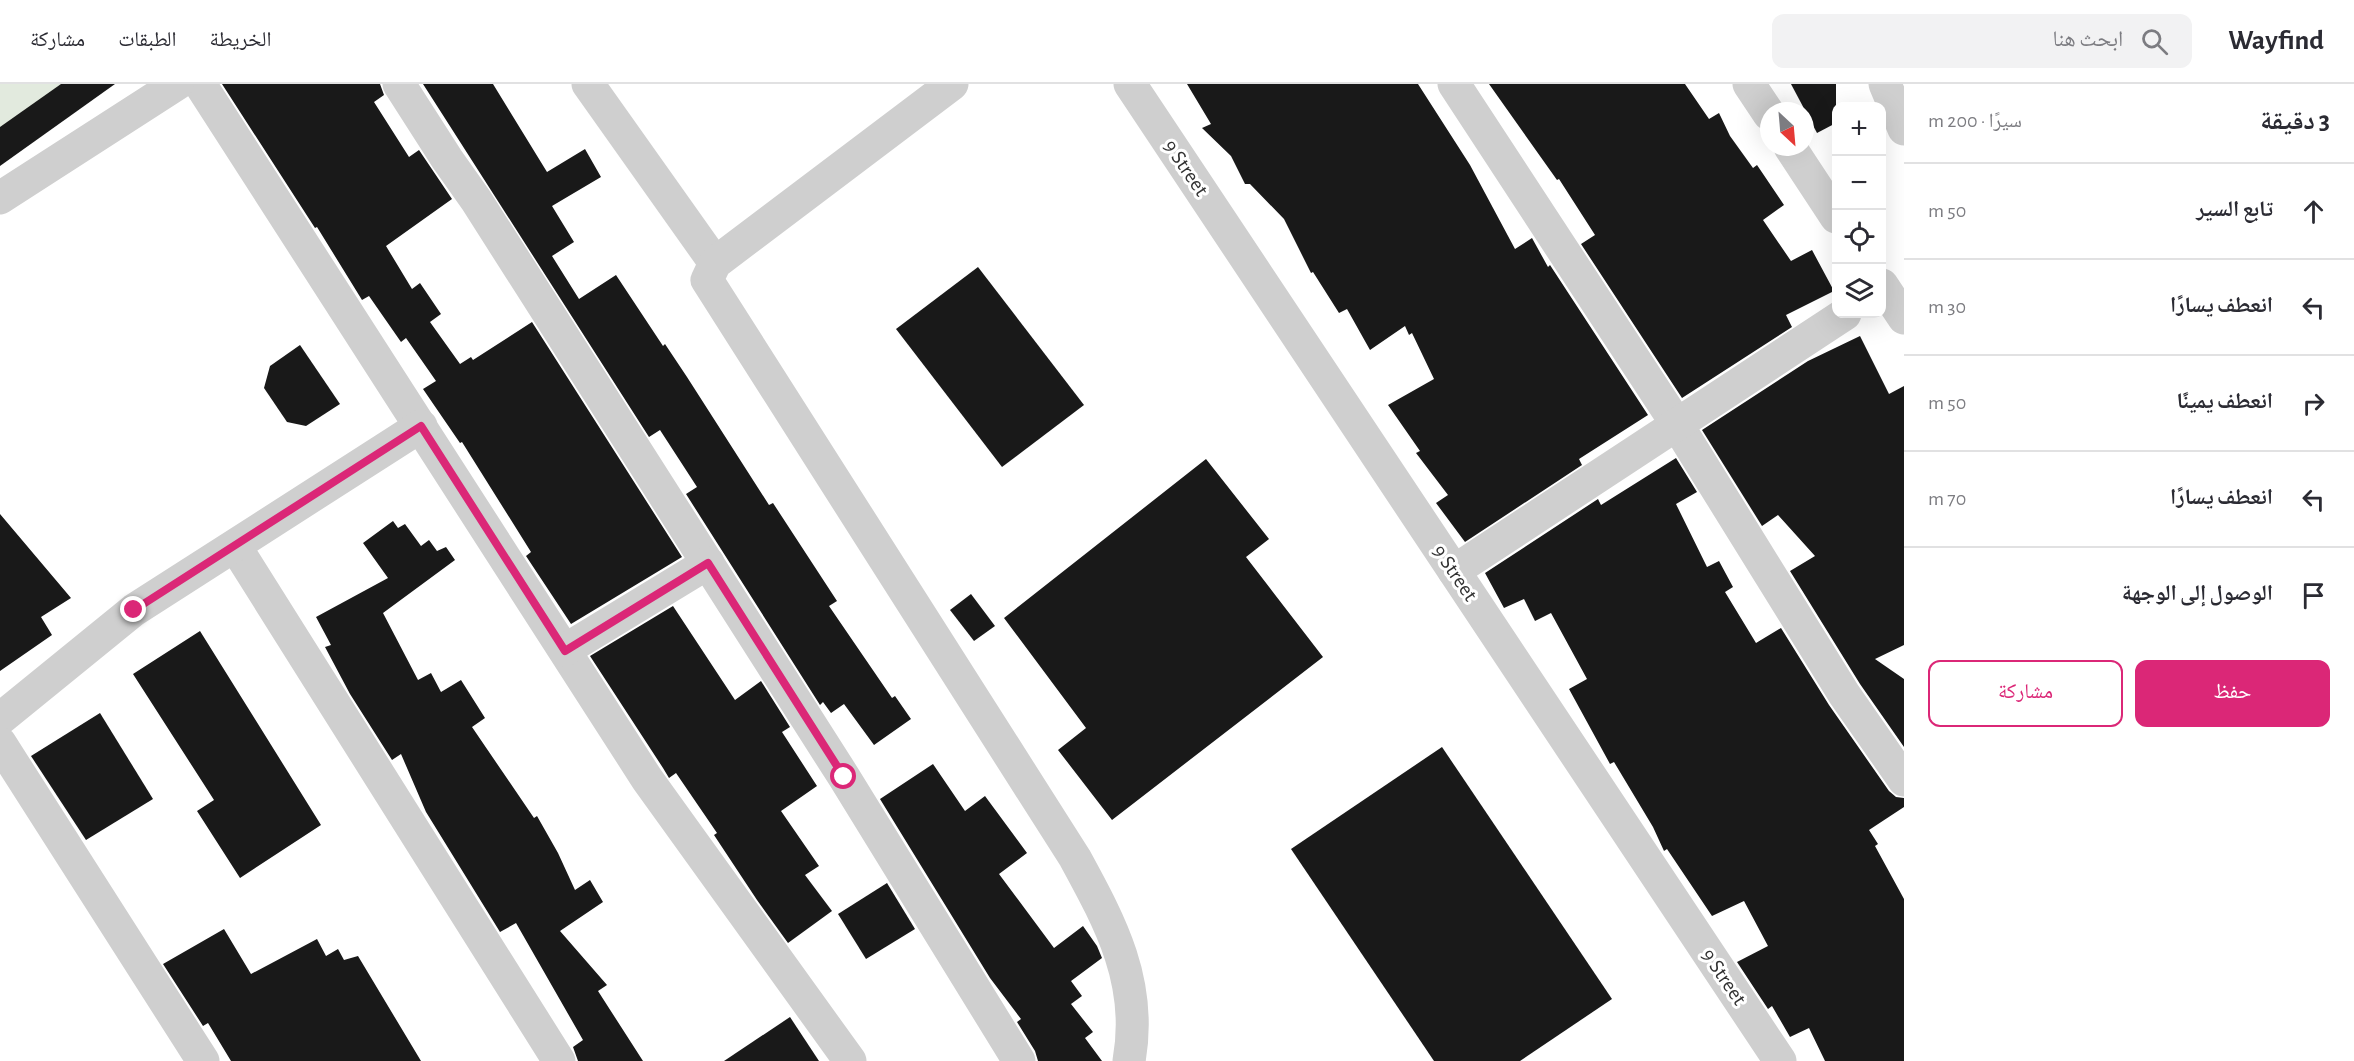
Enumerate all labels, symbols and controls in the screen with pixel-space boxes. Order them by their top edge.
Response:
search box [1772,14,2192,68]
icon: search [2138,25,2171,58]
text: Wayfind [2228,27,2324,55]
text: ابحث هنا [2052,28,2123,50]
text: مشاركة [30,29,85,50]
text: الطبقات [118,29,177,50]
text: الخريطة [210,29,271,50]
north arrow [1760,102,1814,156]
map controls [1832,102,1886,318]
button: + [1832,102,1886,156]
text: 3 دقيقة [2260,108,2330,134]
text: سيرًا · 200 m [1928,111,2022,131]
street label: 9 Street [1160,136,1212,200]
button: − [1832,156,1886,210]
icon: ahead [2297,195,2330,228]
text: تابع السير [2196,198,2273,220]
text: 50 m [1928,201,1966,221]
button: locate [1832,210,1886,264]
button: layers [1832,264,1886,318]
icon: left [2297,291,2330,324]
text: انعطف يسارًا [2170,294,2273,316]
text: 30 m [1928,297,1966,317]
icon: right [2297,387,2330,420]
text: انعطف يمينًا [2176,390,2273,412]
text: 50 m [1928,393,1966,413]
icon: left [2297,483,2330,516]
text: انعطف يسارًا [2170,486,2273,508]
text: 70 m [1928,489,1966,509]
street label: 9 Street [1429,541,1481,605]
icon: arrive [2297,579,2330,612]
text: الوصول إلى الوجهة [2122,582,2273,604]
route end [120,596,146,622]
button: مشاركة [1928,660,2123,727]
button: حفظ [2135,660,2330,727]
route start [830,763,856,789]
street label: 9 Street [1698,945,1750,1009]

